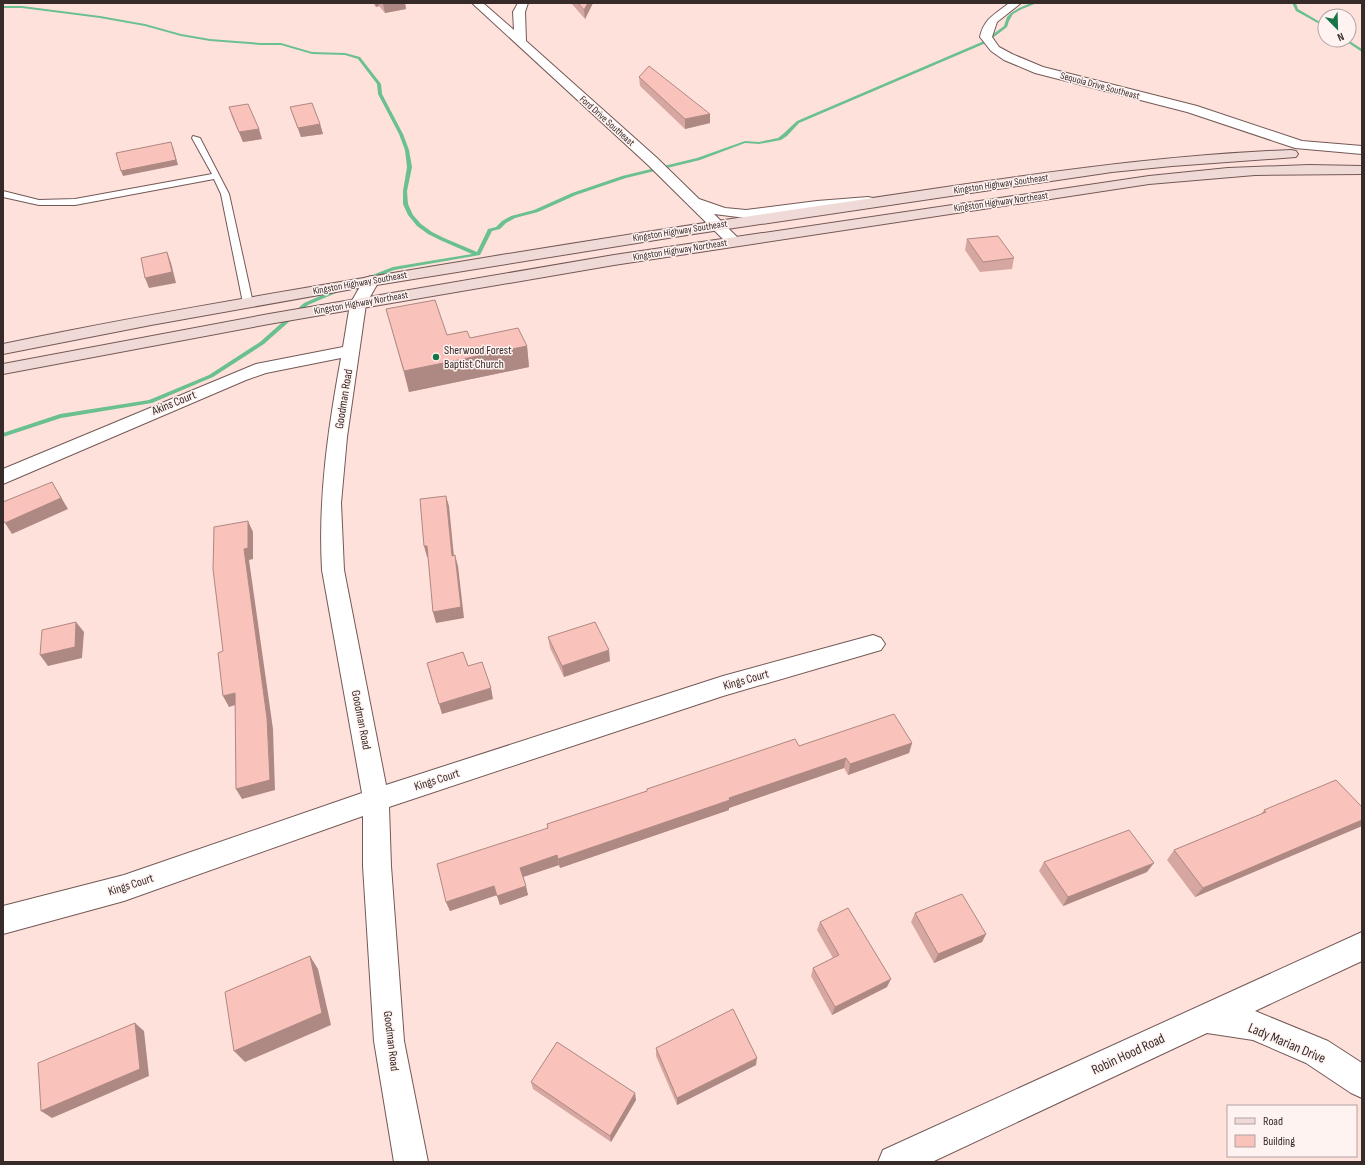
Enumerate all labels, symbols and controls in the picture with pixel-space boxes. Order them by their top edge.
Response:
north arrow [1317,8,1357,48]
text: N [1335,30,1346,44]
street label: Sequoia Drive Southeast [1059,70,1141,102]
street label: Ford Drive Southeast [577,93,637,149]
street label: Kingston Highway Southeast [953,171,1049,197]
street label: Kingston Highway Northeast [953,189,1049,215]
street label: Kingston Highway Southeast [632,218,728,244]
street label: Kingston Highway Northeast [632,237,728,263]
street label: Kingston Highway Southeast [312,269,408,297]
street label: Kingston Highway Northeast [313,289,409,317]
place label: Sherwood Forest Baptist Church [444,343,512,372]
marker: Sherwood Forest Baptist Church [431,352,441,362]
street label: Goodman Road [332,368,356,430]
street label: Akins Court [149,387,199,419]
street label: Kings Court [721,666,771,694]
street label: Goodman Road [348,689,374,751]
street label: Kings Court [412,766,462,794]
street label: Kings Court [106,871,156,899]
street label: Goodman Road [380,1010,402,1072]
street label: Lady Marian Drive [1246,1019,1328,1067]
street label: Robin Hood Road [1089,1030,1167,1078]
legend [1227,1105,1357,1157]
text: Road [1263,1114,1283,1129]
text: Building [1263,1134,1295,1149]

